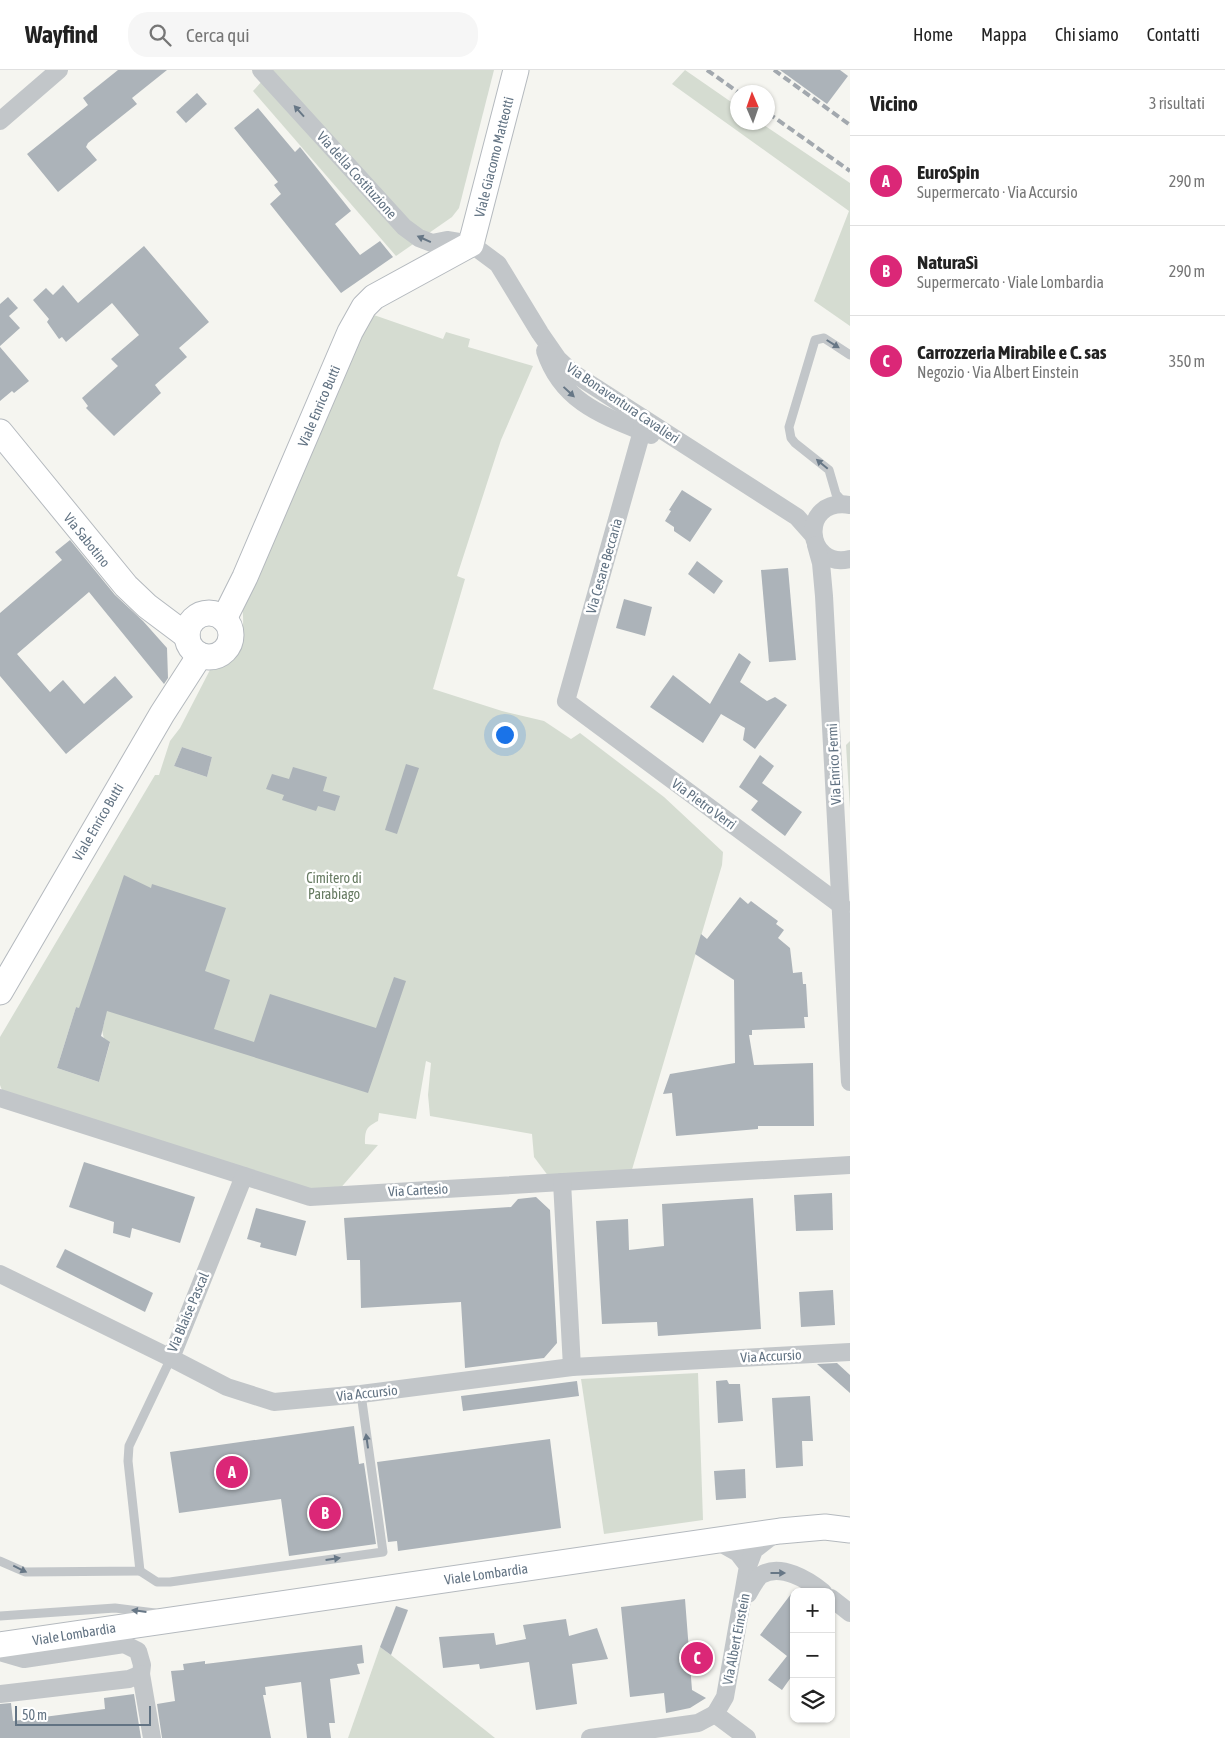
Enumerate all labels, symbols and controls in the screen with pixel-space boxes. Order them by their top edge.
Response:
search box [128,12,478,57]
text: Wayfind [25,21,98,48]
icon: search [146,21,174,49]
text: Cerca qui [186,24,250,46]
text: Home [913,24,953,45]
text: Mappa [981,24,1027,45]
text: Chi siamo [1055,24,1119,45]
text: Contatti [1147,24,1200,45]
north arrow [730,85,775,130]
text: Vicino [870,91,918,115]
text: 3 risultati [1149,94,1205,112]
street label: Viale Giacomo Matteotti [471,95,517,219]
one-way arrow [293,105,304,118]
street label: Via della Costituzione [314,128,400,222]
text: EuroSpin [917,161,979,183]
text: A [882,172,890,190]
text: 290 m [1169,172,1205,190]
text: Supermercato · Via Accursio [917,183,1078,201]
one-way arrow [417,235,431,243]
text: NaturaSì [917,251,978,273]
text: B [882,262,890,280]
text: 290 m [1169,262,1205,280]
text: Supermercato · Viale Lombardia [917,273,1104,291]
one-way arrow [826,339,839,348]
text: Carrozzeria Mirabile e C. sas [917,341,1107,363]
text: C [882,352,890,370]
text: 350 m [1169,352,1205,370]
street label: Via Bonaventura Cavalieri [564,359,682,447]
street label: Viale Enrico Butti [295,363,343,449]
text: Negozio · Via Albert Einstein [917,363,1079,381]
one-way arrow [563,386,575,398]
one-way arrow [815,458,828,469]
street label: Via Sabotino [60,510,114,570]
street label: Via Cesare Beccaria [583,516,625,616]
your location [492,722,518,748]
street label: Via Enrico Fermi [824,723,844,805]
street label: Via Pietro Verri [669,775,739,833]
street label: Viale Enrico Butti [69,780,127,864]
park label: Cimitero di Parabiago [306,870,362,902]
street label: Via Cartesio [387,1180,449,1200]
street label: Via Blaise Pascal [164,1269,212,1354]
street label: Via Accursio [740,1346,802,1366]
street label: Via Accursio [336,1382,398,1404]
one-way arrow [363,1432,371,1448]
pin: A [216,1453,248,1491]
pin: B [309,1494,341,1532]
one-way arrow [325,1554,341,1562]
street label: Viale Lombardia [443,1560,529,1588]
one-way arrow [13,1564,28,1573]
one-way arrow [770,1569,786,1577]
map controls [790,1588,835,1723]
button: + [790,1588,835,1633]
street label: Via Albert Einstein [719,1592,753,1686]
one-way arrow [131,1607,147,1615]
street label: Viale Lombardia [31,1620,117,1648]
button: − [790,1633,835,1678]
pin: C [681,1639,713,1677]
button: layers [790,1678,835,1723]
scale bar [15,1703,151,1726]
text: 50 m [22,1707,47,1723]

